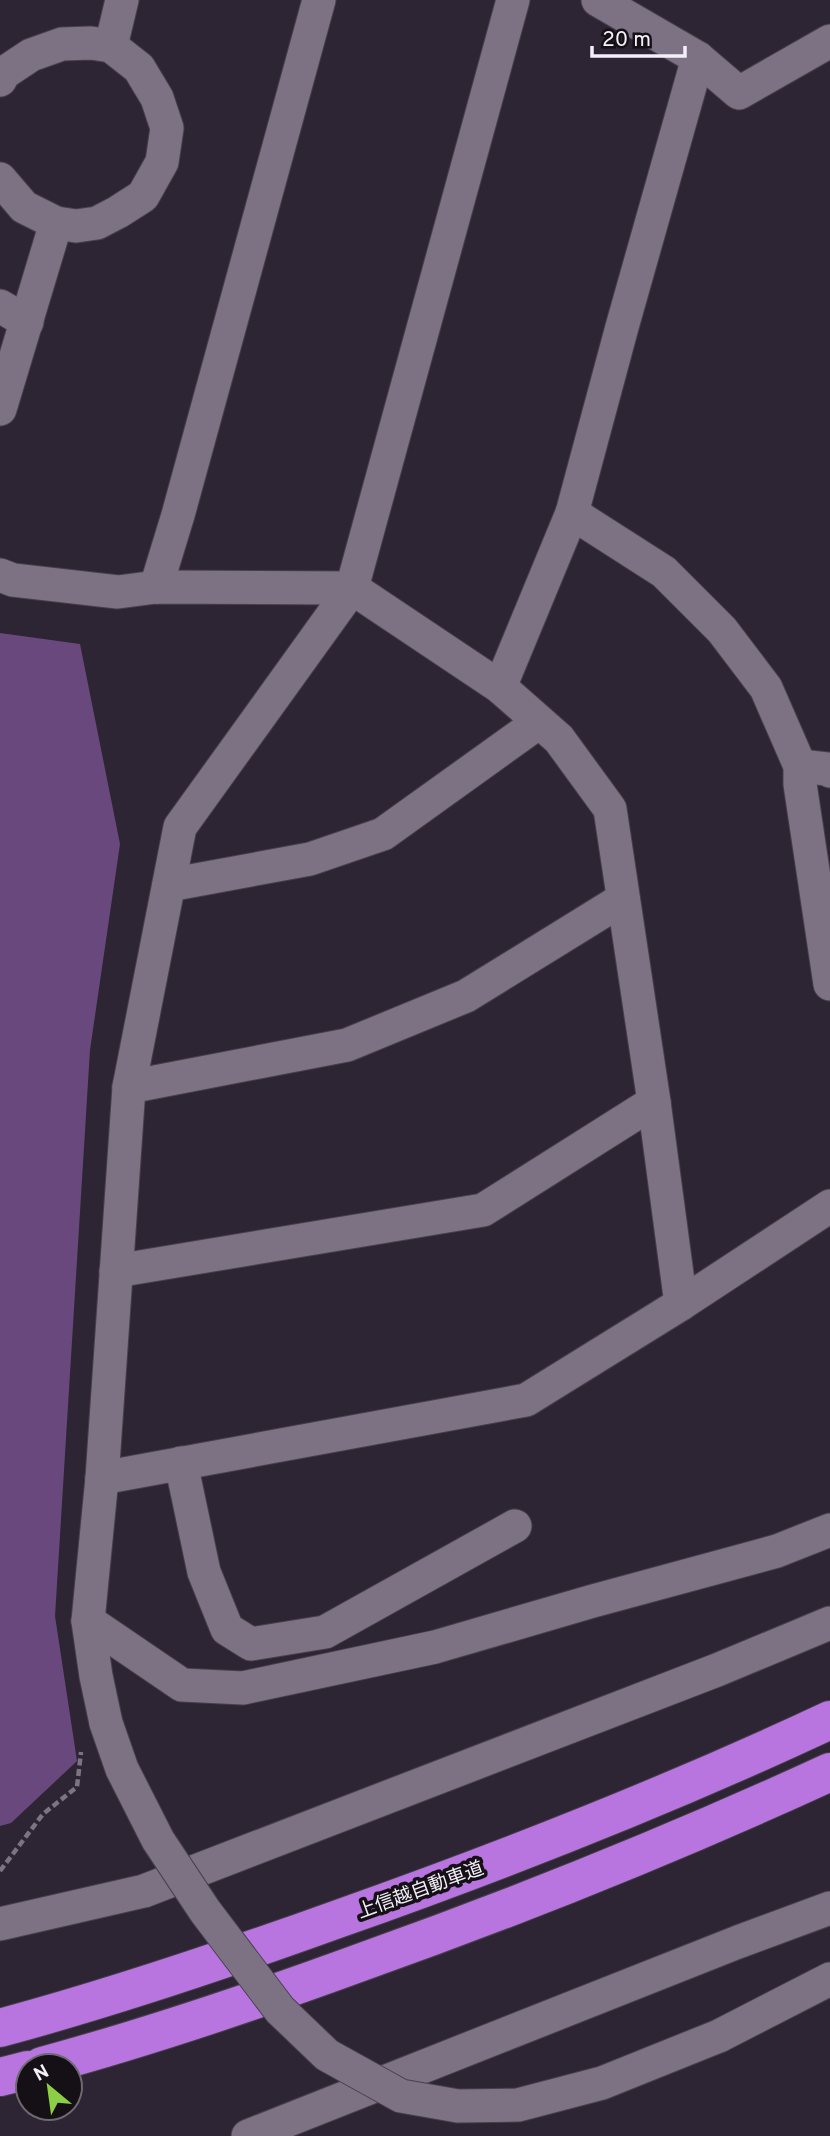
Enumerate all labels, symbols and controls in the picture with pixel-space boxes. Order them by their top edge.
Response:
scale bar [592,14,685,58]
text: 20 m [602,27,651,54]
street label: 上信越自動車道 [354,1857,487,1925]
north arrow [14,2052,84,2122]
text: N [30,2060,54,2088]

